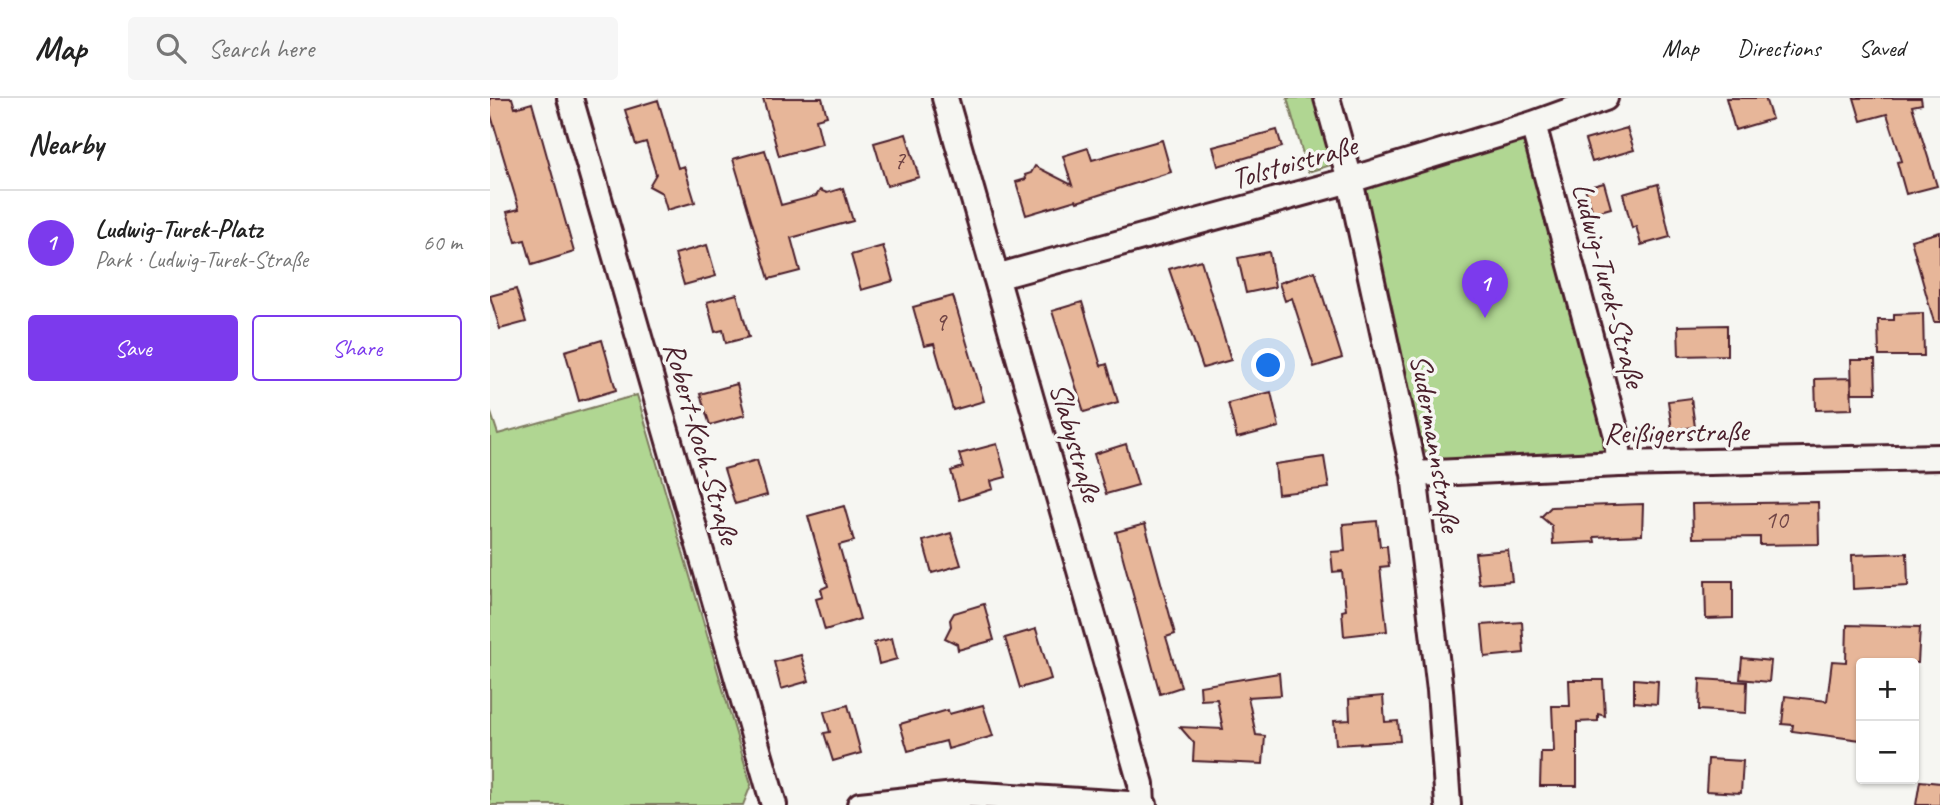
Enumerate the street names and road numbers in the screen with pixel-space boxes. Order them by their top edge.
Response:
street label: Tolstoistraße [1227,125,1363,198]
street label: Ludwig-Turek-Straße [1563,179,1655,394]
street label: Robert-Koch-Straße [655,338,750,551]
street label: Sudermannstraße [1402,351,1471,537]
street label: Slabystraße [1041,378,1112,508]
street label: Reißigerstraße [1603,412,1751,452]

